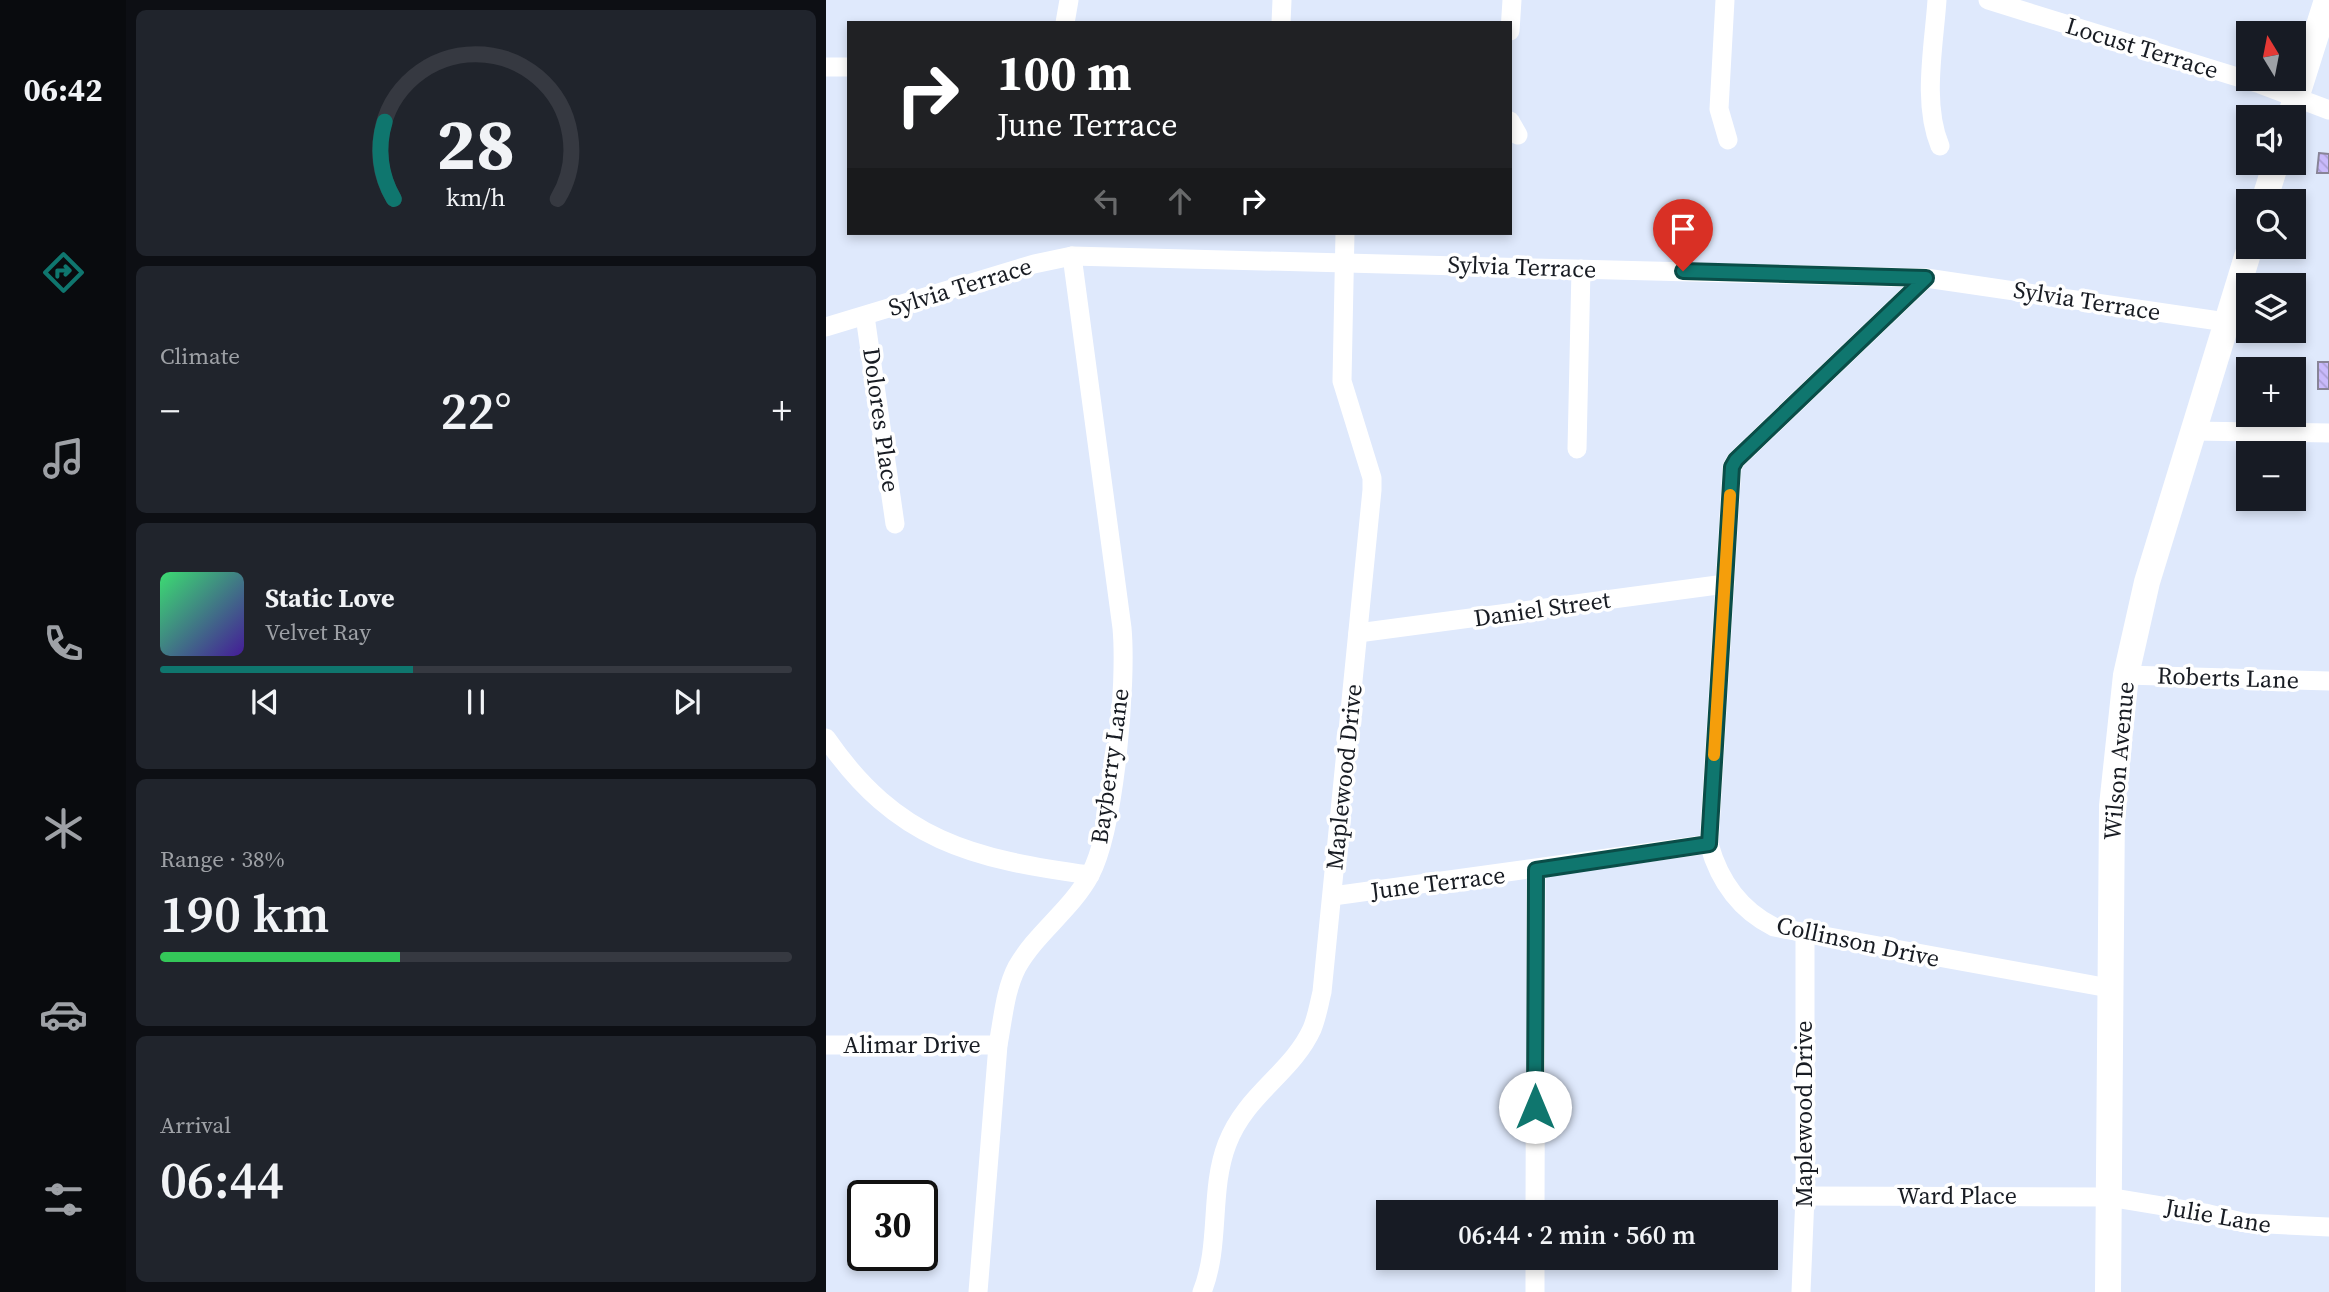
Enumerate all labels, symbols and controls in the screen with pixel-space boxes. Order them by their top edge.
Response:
street label: Locust Terrace [2062,9,2222,86]
north arrow [2236,21,2306,91]
map controls [2236,21,2306,511]
text: 100 m [997,39,1132,106]
icon: right [882,49,973,140]
text: 06:42 [24,68,102,112]
text: 28 [437,95,515,194]
text: June Terrace [997,103,1178,147]
button: sound [2236,105,2306,175]
text: km/h [446,180,506,214]
icon: left [1088,182,1126,220]
icon: ahead [1161,182,1199,220]
icon: right [1234,182,1272,220]
button: search [2236,189,2306,259]
pin [1653,199,1713,271]
icon: arrive [1664,210,1702,248]
street label: Sylvia Terrace [1447,247,1597,286]
icon: directions [39,248,88,297]
street label: Sylvia Terrace [884,249,1036,324]
street label: Sylvia Terrace [2011,273,2163,328]
button: layers [2236,273,2306,343]
text: Climate [160,340,240,372]
street label: Dolores Place [855,345,908,494]
button: + [2236,357,2306,427]
text: 22° [440,375,512,446]
text: − [160,385,180,437]
text: + [772,385,792,437]
icon: music [39,434,88,483]
button: − [2236,441,2306,511]
text: Static Love [265,580,394,616]
street label: Daniel Street [1471,583,1613,634]
text: Velvet Ray [265,616,371,648]
icon: phone [39,619,88,668]
street label: Roberts Lane [2156,659,2300,696]
street label: Wilson Avenue [2095,680,2142,842]
street label: Maplewood Drive [1317,682,1370,872]
icon: previous [246,683,284,721]
icon: pause [457,683,495,721]
icon: next [668,683,706,721]
street label: Bayberry Lane [1082,686,1137,846]
icon: climate [39,804,88,853]
text: Range · 38% [160,843,285,875]
street label: June Terrace [1368,858,1507,907]
text: 190 km [160,878,329,949]
street label: Collinson Drive [1774,908,1943,975]
icon: car [39,990,88,1039]
street label: Maplewood Drive [1787,1020,1820,1208]
street label: Alimar Drive [843,1028,981,1061]
position arrow [1498,1070,1572,1144]
text: Arrival [160,1109,231,1141]
text: 06:44 [160,1144,284,1215]
icon: filters [39,1175,88,1224]
street label: Ward Place [1897,1179,2017,1212]
speed limit sign: 30 [847,1180,938,1271]
street label: Julie Lane [2161,1190,2274,1241]
text: 06:44 · 2 min · 560 m [1458,1217,1696,1253]

